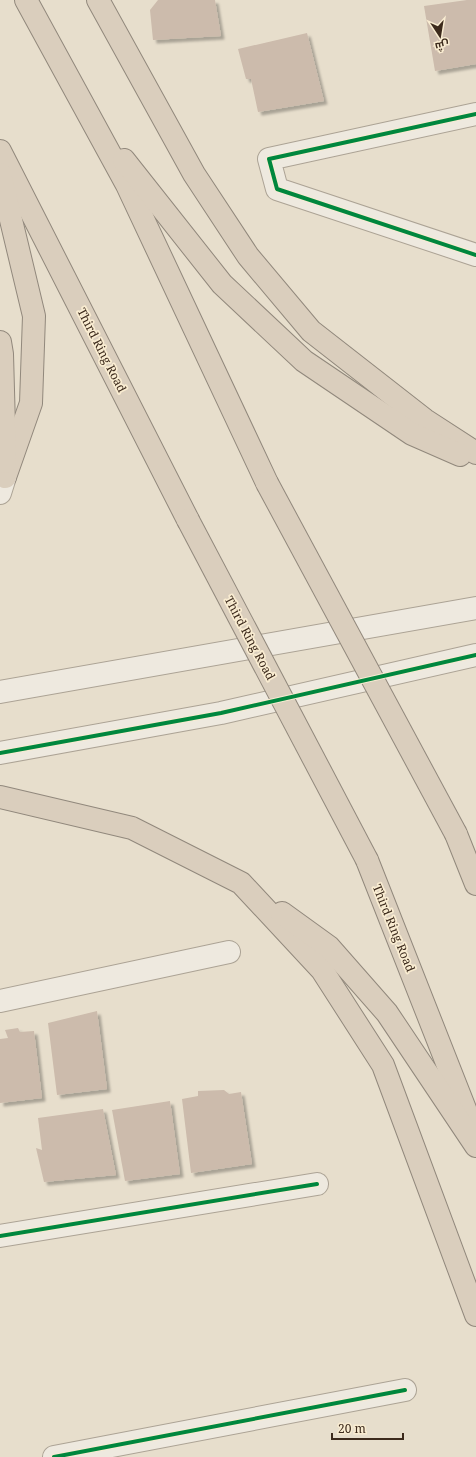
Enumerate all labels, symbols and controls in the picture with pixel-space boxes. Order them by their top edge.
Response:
north arrow [420,16,460,56]
text: ش [434,37,451,55]
street label: Third Ring Road [73,305,131,396]
street label: Third Ring Road [221,593,280,684]
street label: Third Ring Road [369,882,420,975]
scale bar [332,1415,403,1441]
text: 20 m [338,1420,366,1437]

